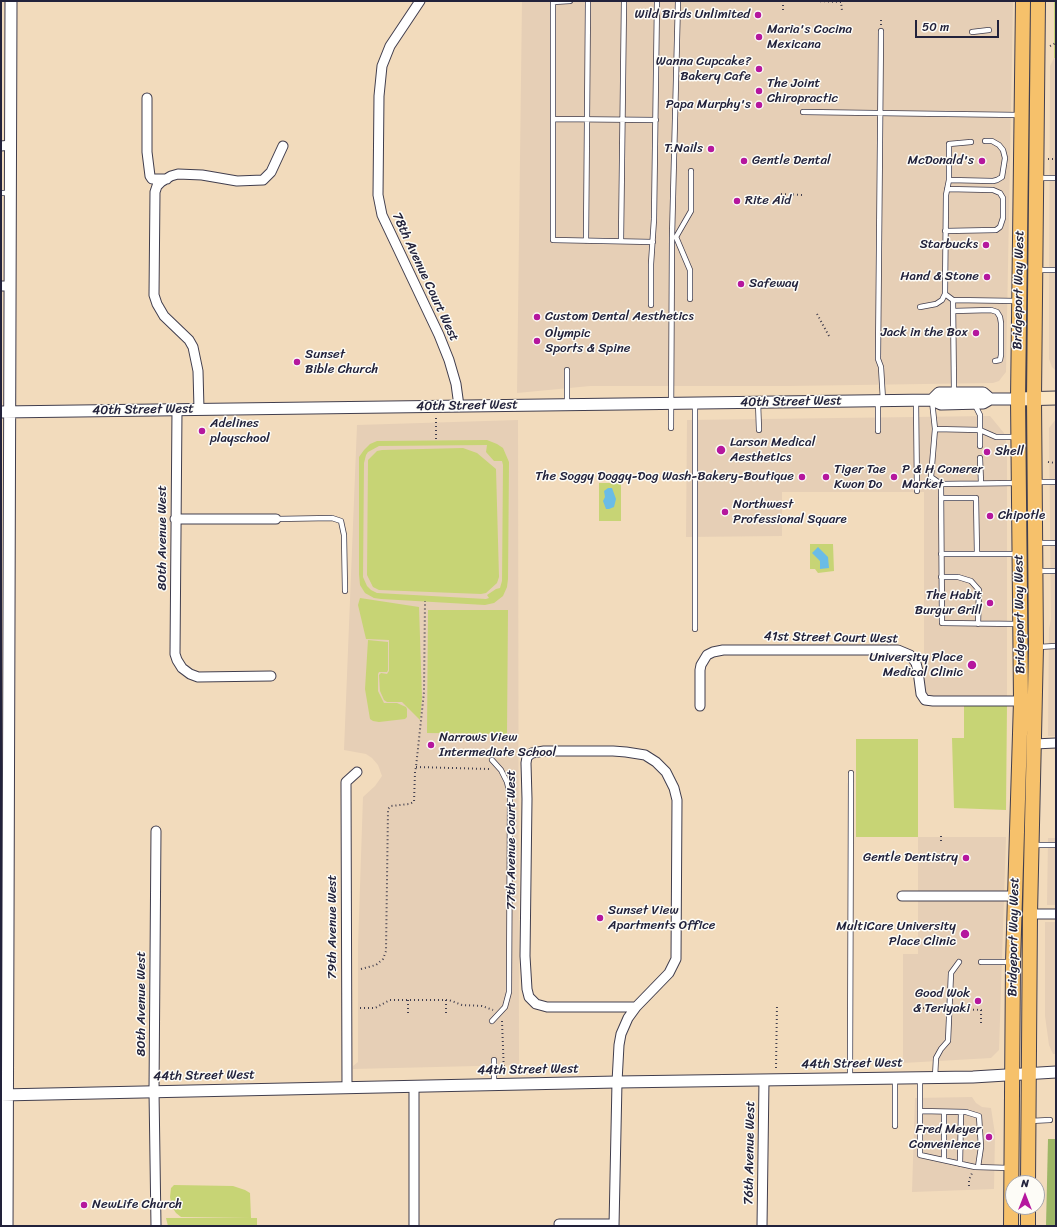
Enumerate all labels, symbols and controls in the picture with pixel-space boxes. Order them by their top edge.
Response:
place label: Wild Birds Unlimited [634,7,750,23]
marker: Wild Birds Unlimited [753,10,763,20]
scale bar [917,12,1001,38]
text: 50 m [922,16,949,38]
place label: Maria's Cocina Mexicana [767,22,852,53]
marker: Maria's Cocina Mexicana [754,32,764,42]
place label: Wanna Cupcake? Bakery Cafe [656,54,751,85]
marker: Wanna Cupcake? Bakery Cafe [754,64,764,74]
place label: The Joint Chiropractic [767,76,838,107]
marker: The Joint Chiropractic [754,86,764,96]
place label: Papa Murphy's [666,97,751,113]
marker: Papa Murphy's [754,100,764,110]
place label: T.Nails [664,141,703,157]
marker: T.Nails [706,144,716,154]
place label: Gentle Dental [752,153,831,169]
place label: McDonald's [908,153,974,169]
marker: Gentle Dental [739,156,749,166]
marker: McDonald's [977,156,987,166]
place label: Rite Aid [745,193,791,209]
marker: Rite Aid [732,196,742,206]
street label: 78th Avenue Court West [388,210,462,344]
street label: Bridgeport Way West [1010,230,1028,350]
place label: Starbucks [920,237,978,253]
marker: Starbucks [981,240,991,250]
place label: Hand & Stone [900,269,979,285]
marker: Hand & Stone [982,272,992,282]
place label: Safeway [749,276,798,292]
marker: Safeway [736,279,746,289]
place label: Custom Dental Aesthetics [545,309,694,325]
marker: Custom Dental Aesthetics [532,312,542,322]
place label: Jack in the Box [881,325,968,341]
place label: Olympic Sports & Spine [545,326,630,357]
marker: Jack in the Box [971,328,981,338]
marker: Olympic Sports & Spine [532,336,542,346]
place label: Sunset Bible Church [305,347,378,378]
marker: Sunset Bible Church [292,357,302,367]
street label: 40th Street West [740,393,842,411]
street label: 40th Street West [416,397,518,415]
street label: 40th Street West [92,401,194,419]
place label: Adelines playschool [210,416,270,447]
marker: Adelines playschool [197,426,207,436]
place label: Larson Medical Aesthetics [730,435,815,466]
marker: Larson Medical Aesthetics [715,444,727,456]
place label: Shell [995,444,1024,460]
marker: Shell [982,447,992,457]
place label: Tiger Tae Kwon Do [834,462,886,493]
place label: P & H Conerer Market [902,462,983,493]
place label: The Soggy Doggy-Dog Wash-Bakery-Boutique [535,469,794,485]
marker: The Soggy Doggy-Dog Wash-Bakery-Boutique [797,472,807,482]
marker: Tiger Tae Kwon Do [821,472,831,482]
marker: P & H Conerer Market [889,472,899,482]
street label: 80th Avenue West [155,485,171,591]
place label: Northwest Professional Square [733,497,847,528]
marker: Northwest Professional Square [720,507,730,517]
place label: Chipotle [998,508,1045,524]
marker: Chipotle [985,511,995,521]
street label: Bridgeport Way West [1011,554,1029,674]
place label: The Habit Burgur Grill [915,588,982,619]
marker: The Habit Burgur Grill [985,598,995,608]
street label: 41st Street Court West [764,629,898,647]
place label: University Place Medical Clinic [869,650,963,681]
marker: University Place Medical Clinic [966,659,978,671]
place label: Narrows View Intermediate School [439,730,556,761]
marker: Narrows View Intermediate School [426,740,436,750]
street label: 77th Avenue Court West [504,770,520,910]
place label: Gentle Dentistry [863,850,958,866]
marker: Gentle Dentistry [961,853,971,863]
street label: 79th Avenue West [325,875,341,979]
street label: Bridgeport Way West [1005,877,1023,997]
place label: Sunset View Apartments Office [608,903,715,934]
marker: Sunset View Apartments Office [595,913,605,923]
place label: MultiCare University Place Clinic [836,919,956,950]
marker: MultiCare University Place Clinic [959,928,971,940]
street label: 80th Avenue West [134,951,150,1057]
place label: Good Wok & Teriyaki [913,986,970,1017]
marker: Good Wok & Teriyaki [973,996,983,1006]
street label: 44th Street West [801,1055,903,1073]
street label: 44th Street West [477,1061,579,1079]
street label: 44th Street West [153,1067,255,1085]
street label: 76th Avenue West [741,1101,759,1205]
place label: Fred Meyer Convenience [909,1122,981,1153]
marker: Fred Meyer Convenience [984,1132,994,1142]
text: N [1021,1174,1029,1193]
north arrow [1005,1175,1045,1215]
place label: NewLife Church [92,1197,182,1213]
marker: NewLife Church [79,1200,89,1210]

